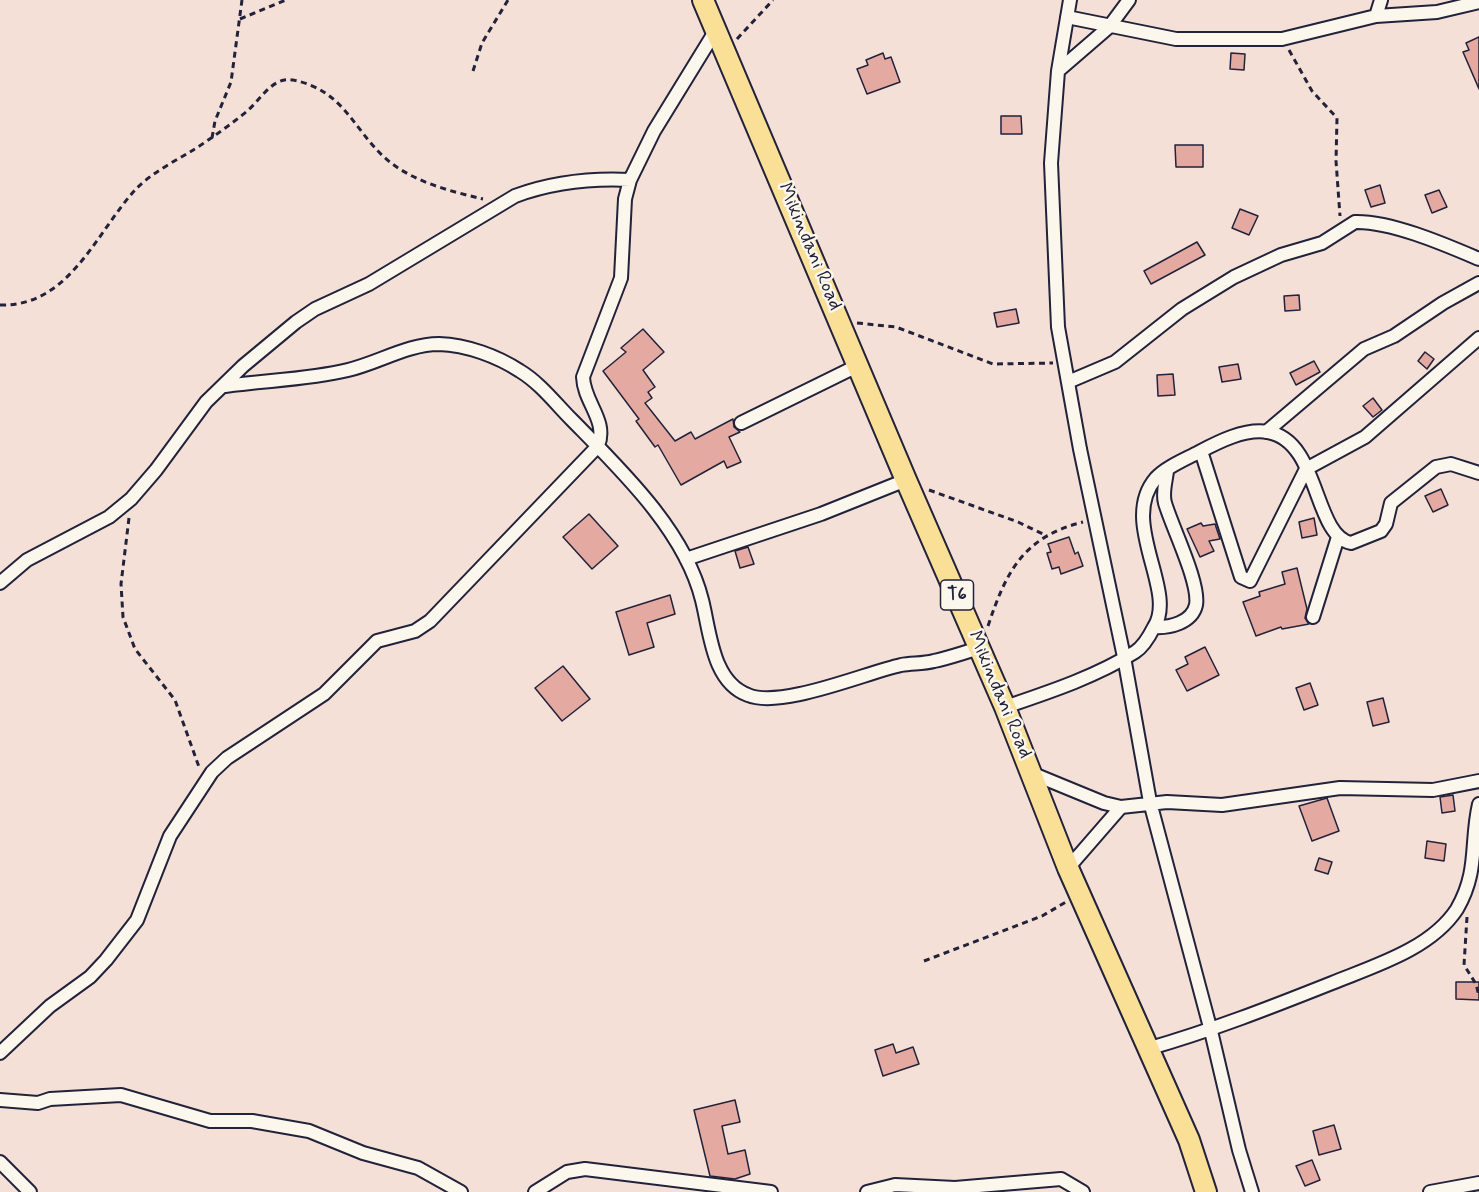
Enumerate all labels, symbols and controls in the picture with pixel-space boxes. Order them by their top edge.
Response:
street label: Mikindani Road [771,180,847,314]
road number: T6 [940,580,974,610]
street label: Mikindani Road [961,628,1037,762]

